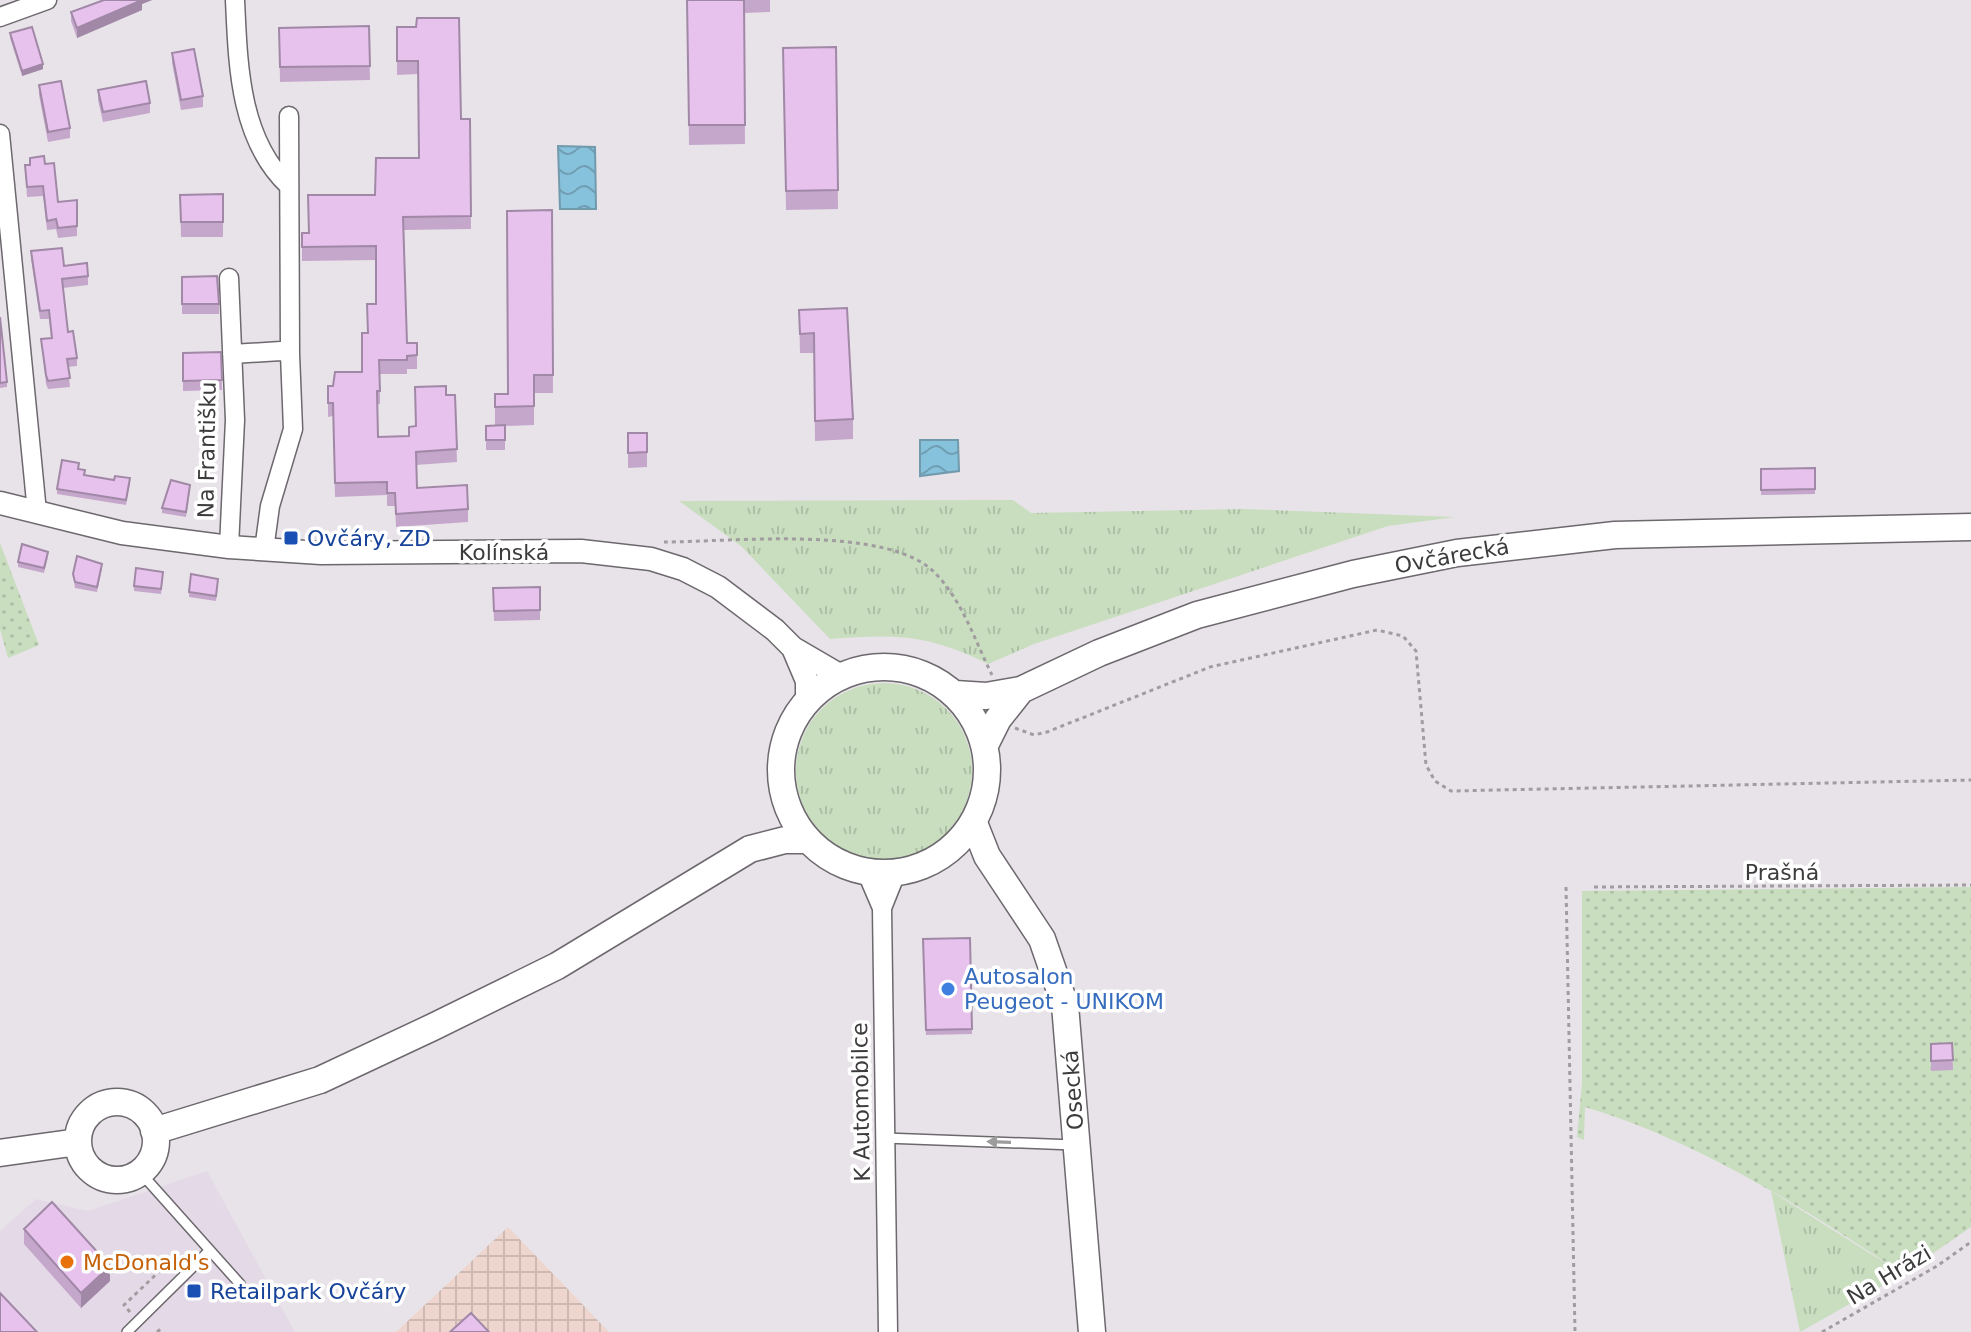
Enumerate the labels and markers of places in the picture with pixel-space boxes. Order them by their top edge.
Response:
place label: Ovčáry, ZD [307,526,431,551]
marker: Ovčáry, ZD [282,529,300,547]
place label: Autosalon Peugeot - UNIKOM [964,964,1164,1014]
marker: Autosalon Peugeot - UNIKOM [939,980,957,998]
place label: McDonald's [83,1250,210,1275]
marker: McDonald's [58,1253,76,1271]
place label: Retailpark Ovčáry [210,1279,406,1304]
marker: Retailpark Ovčáry [185,1282,203,1300]

